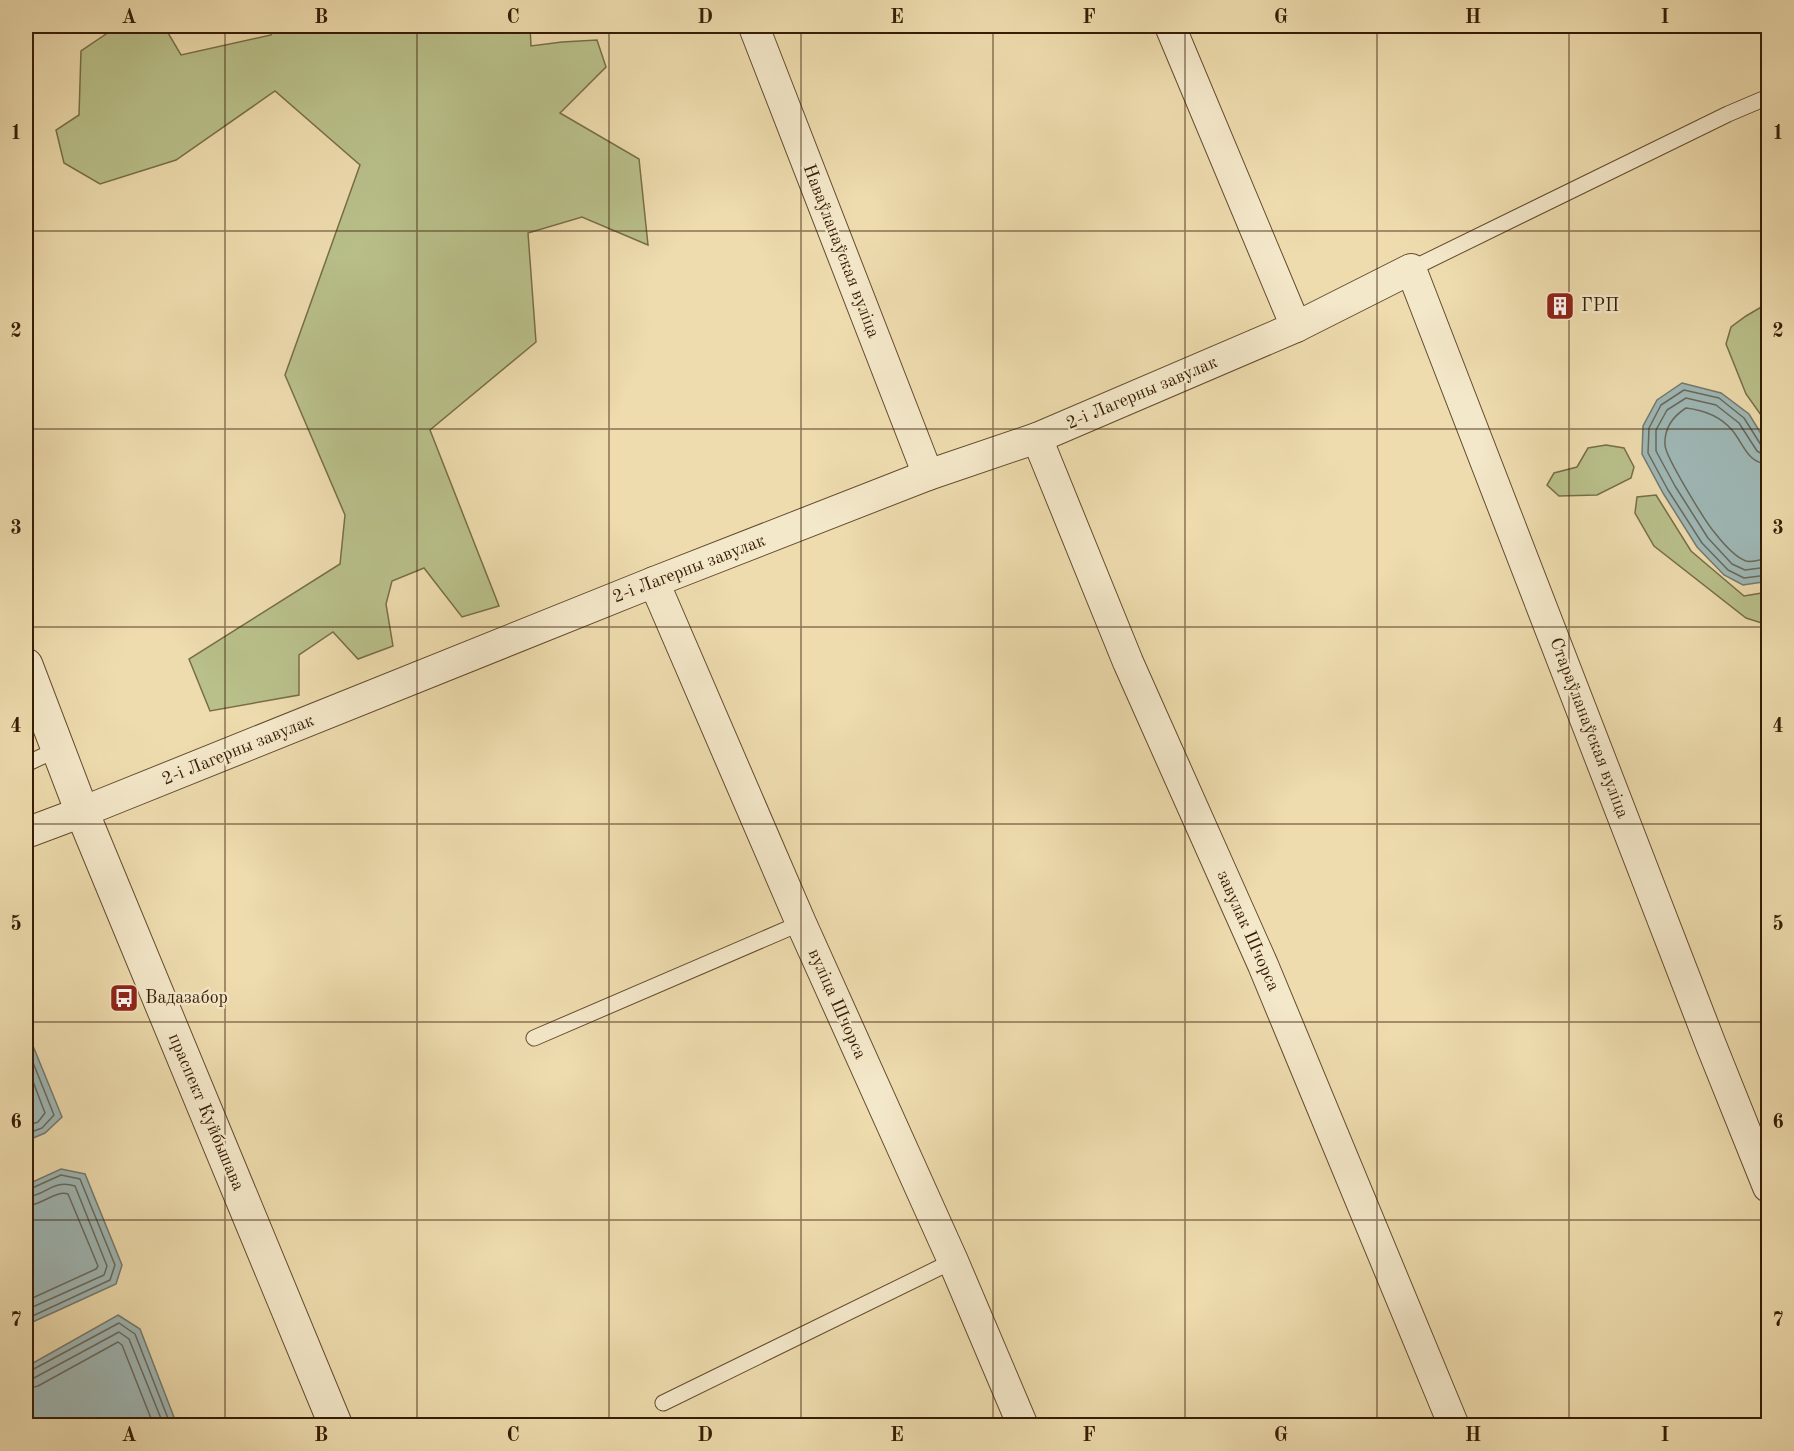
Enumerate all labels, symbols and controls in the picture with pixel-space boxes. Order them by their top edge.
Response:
text: A [121,8,137,28]
text: B [314,8,328,28]
text: C [506,8,520,28]
text: D [697,8,713,28]
text: E [890,8,904,28]
text: F [1082,8,1096,28]
text: G [1274,8,1288,28]
text: H [1465,8,1481,28]
text: I [1661,8,1669,28]
text: 1 [10,124,22,144]
text: 1 [1772,124,1784,144]
street label: Наваўланаўская вуліца [800,162,883,340]
building icon: ГРП [1544,290,1576,322]
place label: ГРП [1581,297,1619,315]
text: 2 [10,322,22,342]
text: 2 [1772,322,1784,342]
street label: 2-і Лагерны завулак [1064,353,1220,433]
text: 3 [10,519,22,539]
text: 3 [1772,519,1784,539]
street label: 2-і Лагерны завулак [610,532,768,606]
street label: Стараўланаўская вуліца [1546,635,1632,821]
street label: 2-і Лагерны завулак [159,711,317,789]
text: 4 [10,717,22,737]
text: 4 [1772,717,1784,737]
street label: завулак Шчорса [1213,868,1283,994]
text: 5 [10,914,22,935]
text: 5 [1772,914,1784,935]
street label: вуліца Шчорса [805,946,869,1062]
bus stop icon: Вадазабор [108,982,140,1014]
place label: Вадазабор [145,989,228,1007]
street label: праспект Куйбышава [165,1031,247,1193]
text: 6 [10,1113,22,1133]
text: 6 [1772,1113,1784,1133]
text: 7 [10,1311,22,1331]
text: 7 [1772,1311,1784,1331]
text: A [121,1426,137,1446]
text: B [314,1426,328,1446]
text: C [506,1426,520,1446]
text: D [697,1426,713,1446]
text: E [890,1426,904,1446]
text: F [1082,1426,1096,1446]
text: G [1274,1426,1288,1446]
text: H [1465,1426,1481,1446]
text: I [1661,1426,1669,1446]

